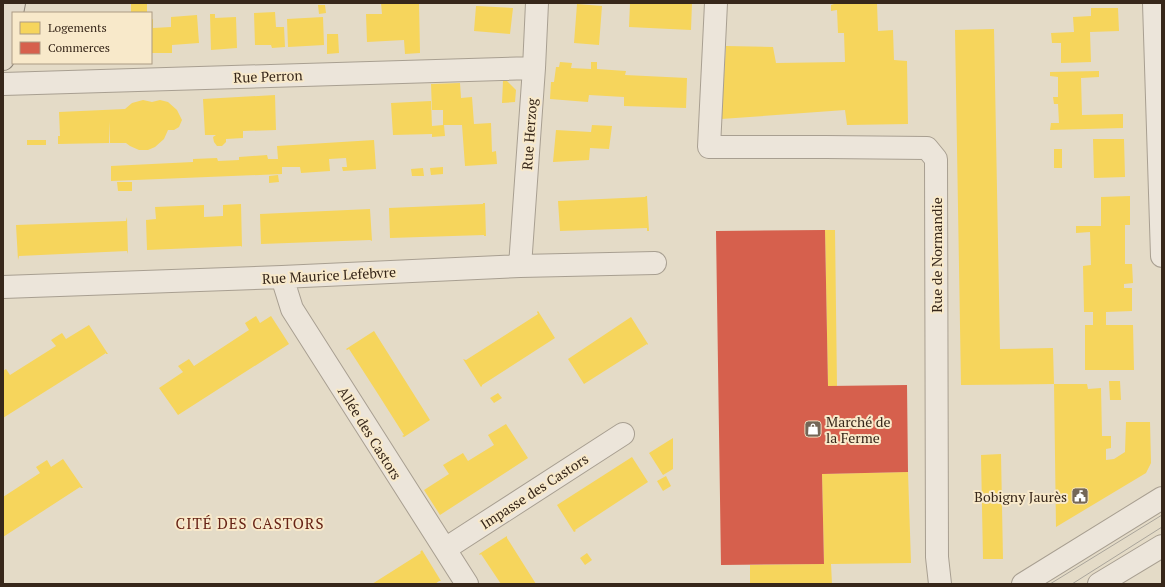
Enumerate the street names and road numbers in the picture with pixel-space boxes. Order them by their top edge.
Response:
street label: Rue Perron [233,65,304,87]
street label: Rue Herzog [517,97,541,170]
street label: Rue de Normandie [927,197,946,313]
street label: Rue Maurice Lefebvre [262,262,396,288]
street label: Allée des Castors [334,383,406,483]
street label: Impasse des Castors [476,449,592,533]

